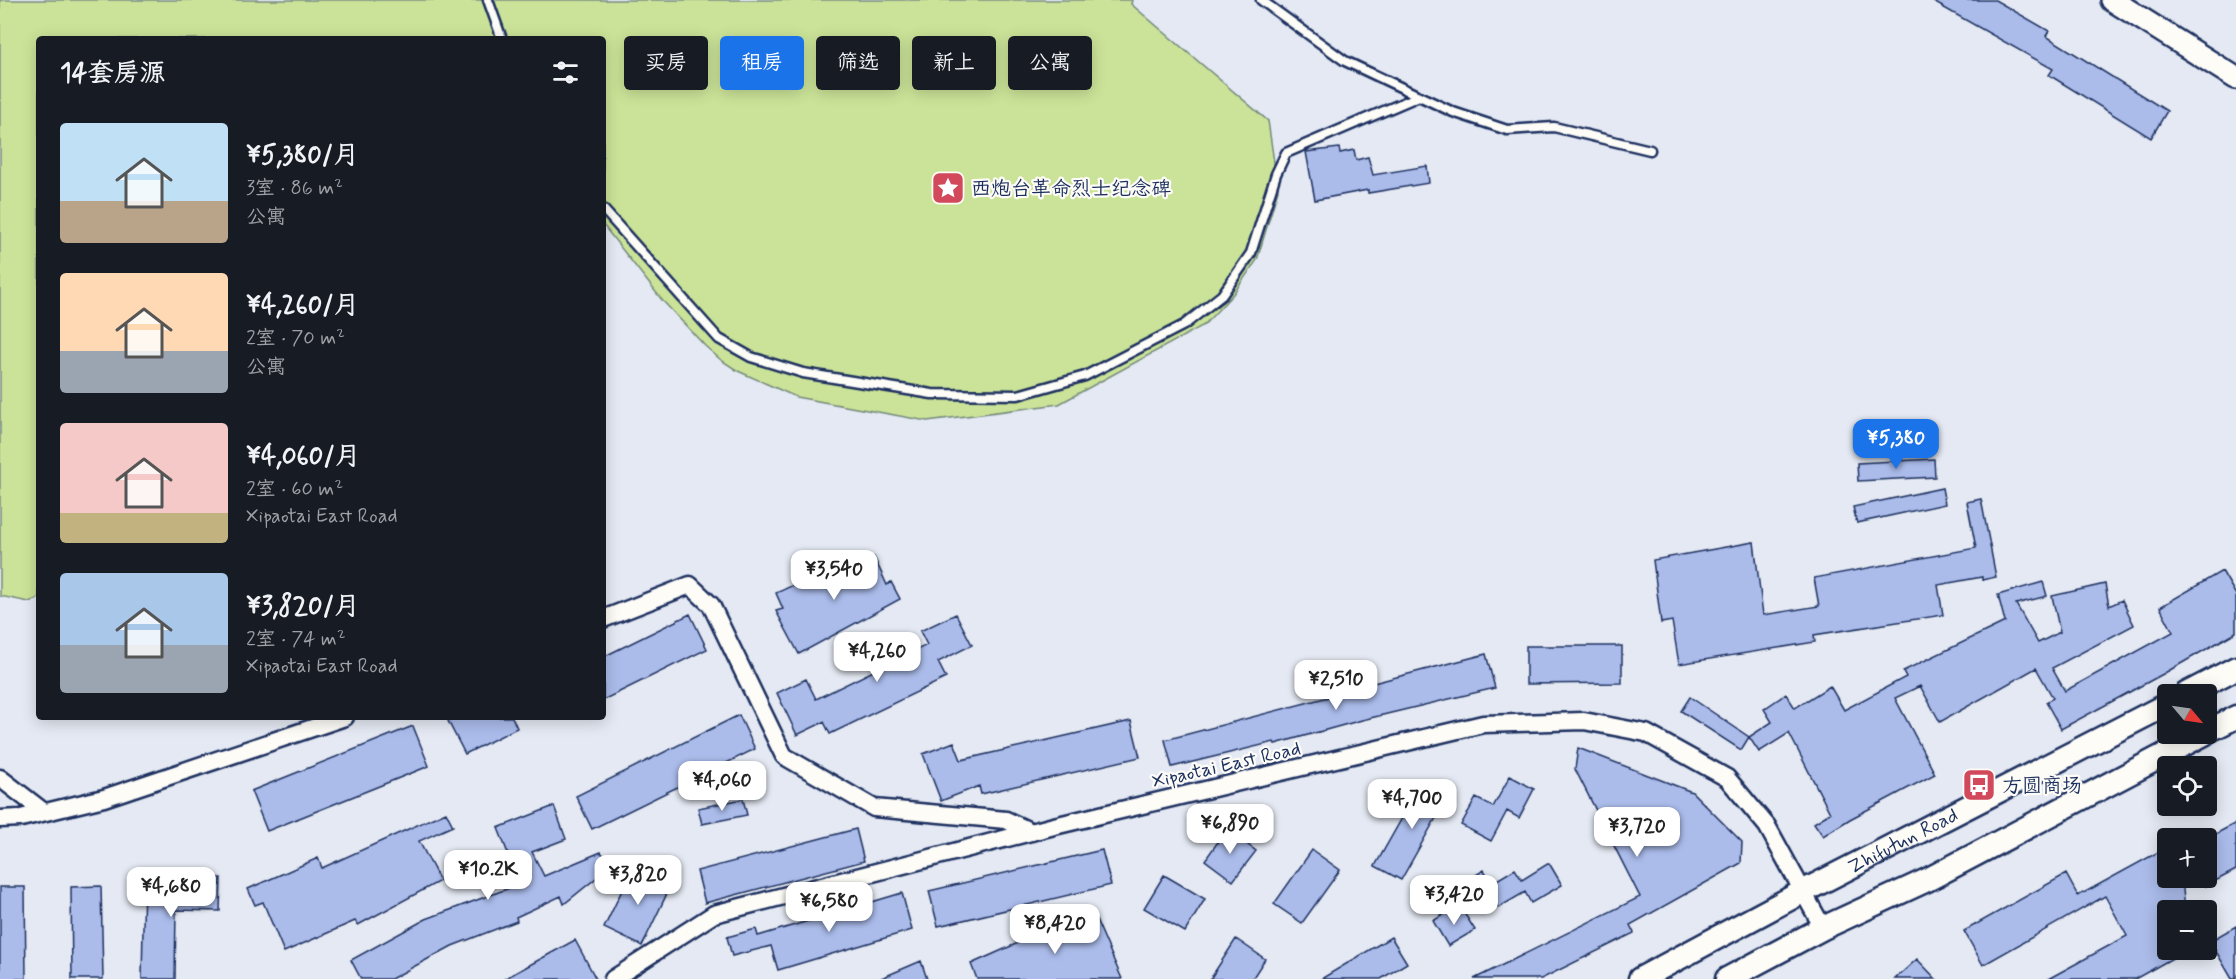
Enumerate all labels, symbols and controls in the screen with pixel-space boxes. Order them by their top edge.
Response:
chip: 买房 [624,36,708,90]
chip: 租房 [720,36,804,90]
chip: 筛选 [816,36,900,90]
chip: 新上 [912,36,996,90]
chip: 公寓 [1008,36,1092,90]
icon: filters [549,56,582,89]
text: 14套房源 [60,57,165,91]
text: ¥5,380/月 [246,139,359,173]
icon: home [108,147,180,219]
place icon: 西炮台革命烈士纪念碑 [930,170,966,206]
text: 3室 · 86 m² [246,175,343,202]
place label: 西炮台革命烈士纪念碑 [971,176,1171,203]
text: 公寓 [246,204,286,231]
text: ¥4,260/月 [246,289,360,323]
icon: home [108,297,180,369]
text: 2室 · 70 m² [246,325,345,352]
text: 公寓 [246,354,286,381]
pin: ¥5,380 [1847,419,1945,470]
text: ¥5,380 [1867,425,1925,452]
text: ¥4,060/月 [246,440,361,474]
icon: home [108,447,180,519]
text: 2室 · 60 m² [246,476,343,503]
text: Xipaotai East Road [246,503,398,530]
pin: ¥3,540 [785,550,883,601]
text: ¥3,540 [805,556,863,583]
text: ¥3,820/月 [246,590,360,624]
icon: home [108,597,180,669]
text: 2室 · 74 m² [246,626,346,653]
pin: ¥4,260 [828,632,926,683]
text: ¥4,260 [848,638,906,665]
text: Xipaotai East Road [246,653,398,680]
pin: ¥2,510 [1287,660,1385,711]
text: ¥2,510 [1308,666,1364,693]
north arrow [2157,684,2217,744]
map controls [2157,684,2217,960]
street label: Xipaotai East Road [1149,735,1303,796]
button: locate [2157,756,2217,816]
pin: ¥4,060 [673,761,771,812]
text: ¥4,060 [692,767,752,794]
bus stop icon: 方圆商场 [1961,767,1997,803]
place label: 方圆商场 [2002,773,2082,800]
pin: ¥4,700 [1363,779,1461,830]
text: ¥4,700 [1382,785,1442,812]
street label: Zhifutun Road [1844,802,1963,881]
pin: ¥6,890 [1181,804,1279,855]
pin: ¥3,720 [1588,807,1686,858]
text: ¥6,890 [1201,810,1259,837]
text: ¥3,720 [1608,813,1666,840]
button: + [2157,828,2217,888]
pin: ¥10.2K [439,850,537,901]
pin: ¥3,820 [589,855,687,906]
text: ¥10.2K [458,856,518,883]
text: ¥3,820 [609,861,667,888]
pin: ¥4,680 [122,867,220,918]
text: ¥4,680 [141,873,201,900]
pin: ¥3,420 [1405,875,1503,926]
text: ¥3,420 [1424,881,1484,908]
pin: ¥6,580 [780,882,878,933]
text: ¥6,580 [800,888,858,915]
button: − [2157,900,2217,960]
pin: ¥8,420 [1006,904,1104,955]
text: ¥8,420 [1024,910,1086,937]

